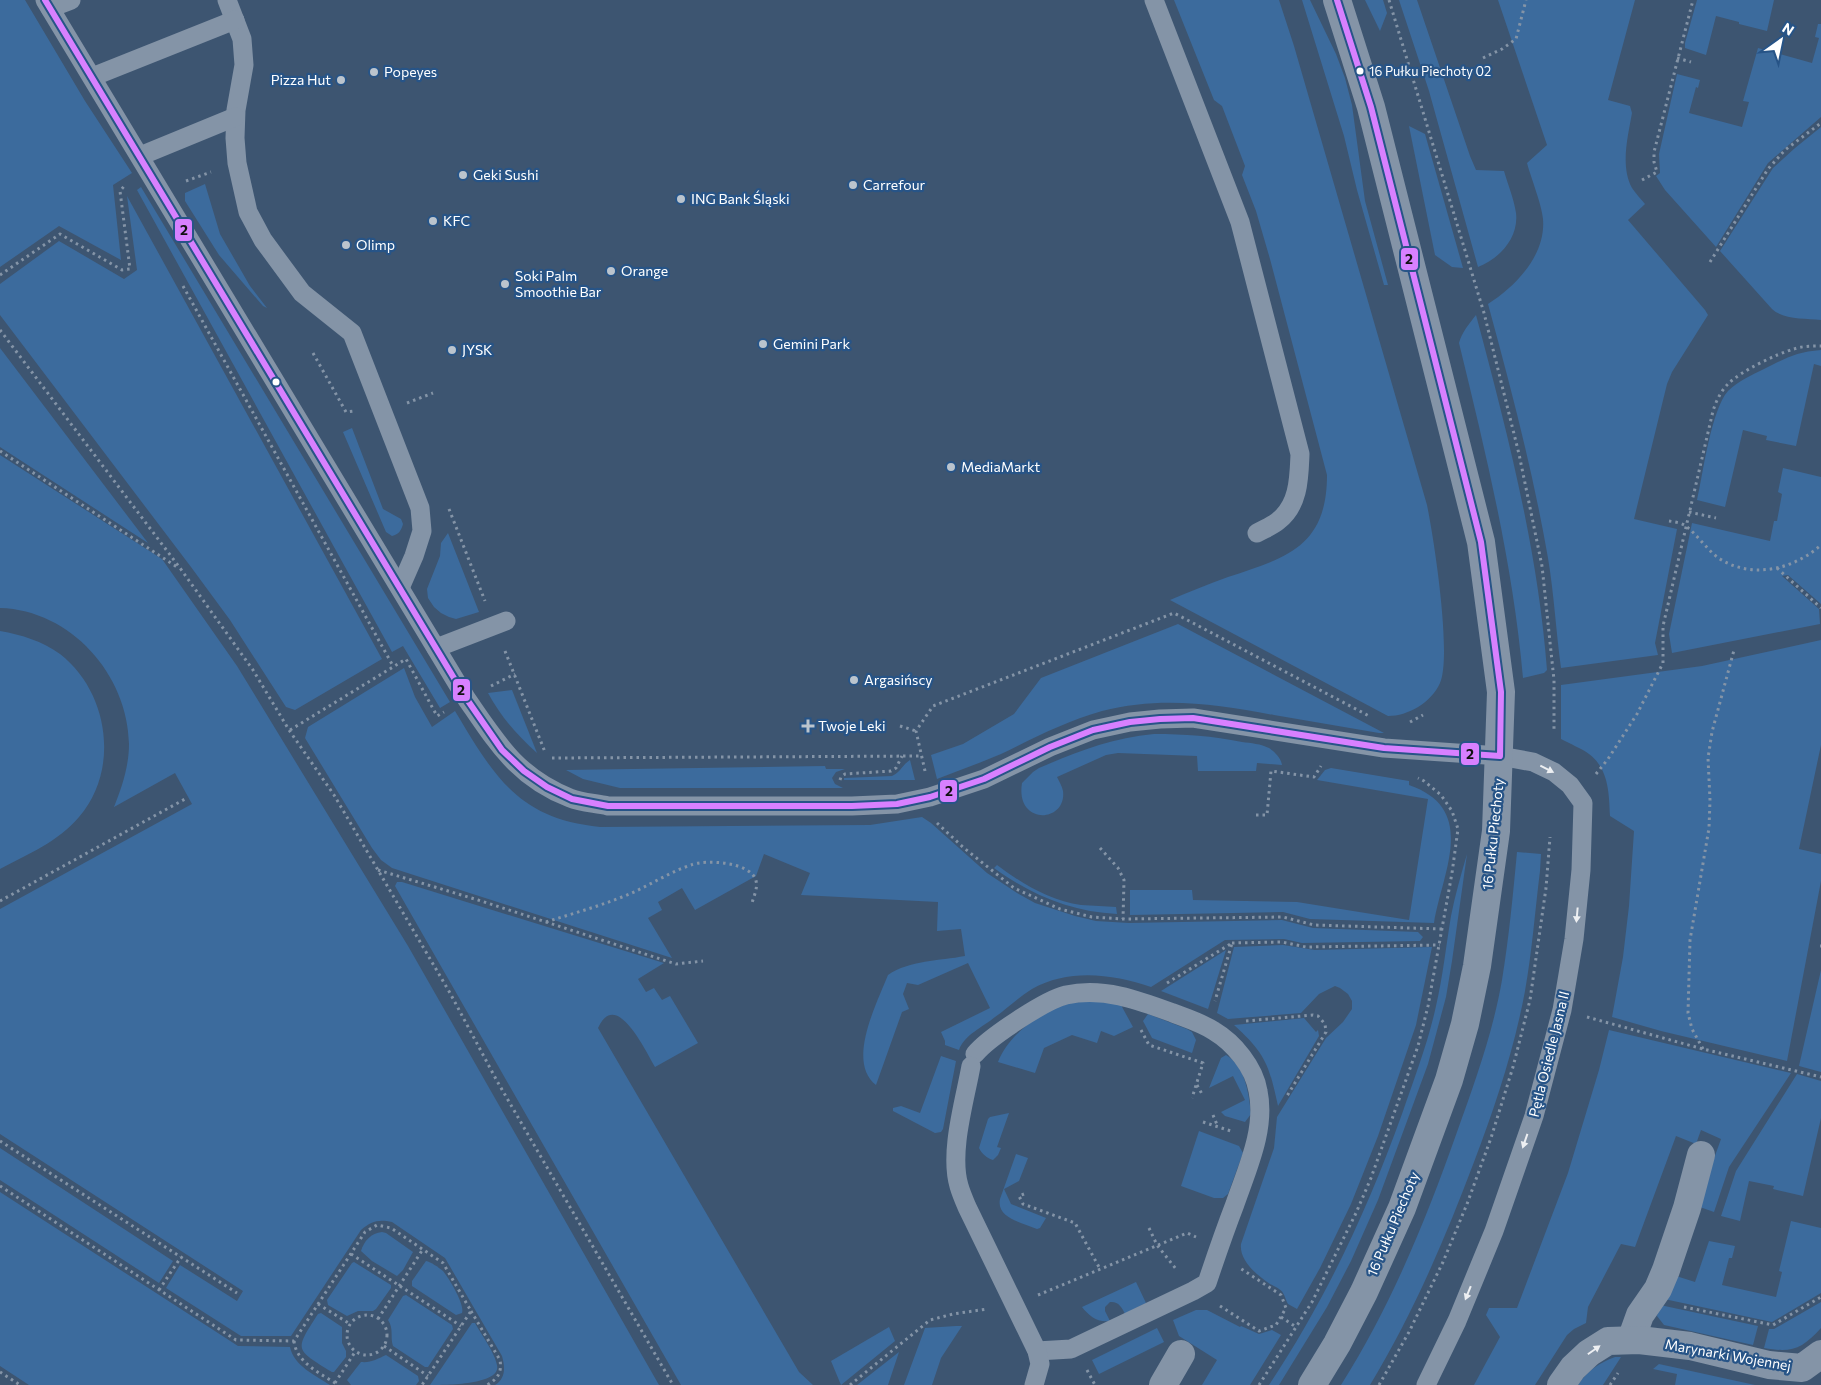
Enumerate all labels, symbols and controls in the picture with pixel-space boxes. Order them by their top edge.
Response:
north arrow [1756,15,1806,65]
text: N [1779,19,1797,39]
place label: Popeyes [384,63,437,80]
place label: 16 Pułku Piechoty 02 [1369,63,1491,79]
marker: Popeyes [368,66,380,78]
marker: 16 Pułku Piechoty 02 [1355,66,1365,76]
place label: Pizza Hut [271,71,331,88]
marker: Pizza Hut [335,74,347,86]
place label: Geki Sushi [473,166,539,183]
marker: Geki Sushi [457,169,469,181]
place label: Carrefour [863,176,926,193]
marker: Carrefour [847,179,859,191]
place label: ING Bank Śląski [691,190,790,207]
marker: ING Bank Śląski [675,193,687,205]
place label: KFC [443,212,470,229]
marker: KFC [427,215,439,227]
line badge: 2 [174,218,193,242]
text: 2 [180,221,188,238]
place label: Olimp [356,236,395,253]
marker: Olimp [340,239,352,251]
line badge: 2 [1400,247,1419,271]
text: 2 [1405,250,1413,267]
place label: Orange [621,262,668,279]
marker: Orange [605,265,617,277]
place label: Soki Palm Smoothie Bar [515,267,602,300]
marker: Soki Palm Smoothie Bar [499,278,511,290]
place label: Gemini Park [773,335,850,352]
marker: Gemini Park [757,338,769,350]
place label: JYSK [462,341,493,358]
marker: JYSK [446,344,458,356]
unlabelled marker [271,377,281,387]
place label: MediaMarkt [961,458,1041,475]
marker: MediaMarkt [945,461,957,473]
place label: Argasińscy [864,671,933,688]
marker: Argasińscy [848,674,860,686]
line badge: 2 [452,678,471,702]
text: 2 [457,681,465,698]
place label: Twoje Leki [818,717,886,734]
marker: Twoje Leki [802,720,814,732]
line badge: 2 [1460,742,1480,766]
text: 2 [1466,745,1474,762]
one-way arrow [1539,765,1554,773]
street label: 16 Pułku Piechoty [1478,777,1507,891]
line badge: 2 [939,779,958,803]
text: 2 [945,782,953,799]
one-way arrow [1572,907,1580,923]
street label: Pętla Osiedle Jasna II [1525,989,1572,1119]
one-way arrow [1521,1134,1529,1149]
street label: 16 Pułku Piechoty [1363,1169,1422,1279]
one-way arrow [1464,1286,1472,1300]
street label: Marynarki Wojennej [1664,1335,1793,1374]
one-way arrow [1588,1345,1601,1355]

